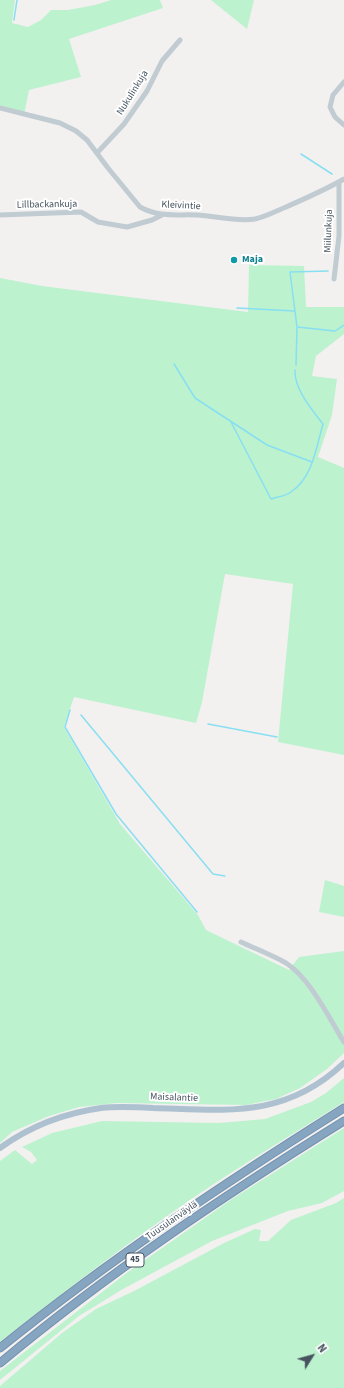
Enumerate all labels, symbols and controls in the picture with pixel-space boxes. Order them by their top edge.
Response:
street label: Nukulinkuja [115,68,151,118]
street label: Lillbackankuja [17,198,77,212]
street label: Kleivintie [161,199,201,213]
street label: Miilunkuja [322,209,336,253]
place label: Maja [242,254,263,266]
marker: Maja [229,255,239,265]
street label: Maisalantie [150,1091,198,1105]
street label: Tuusulanväylä [144,1199,200,1243]
road number: 45 [126,1253,144,1267]
north arrow [292,1336,332,1376]
text: N [314,1341,330,1356]

